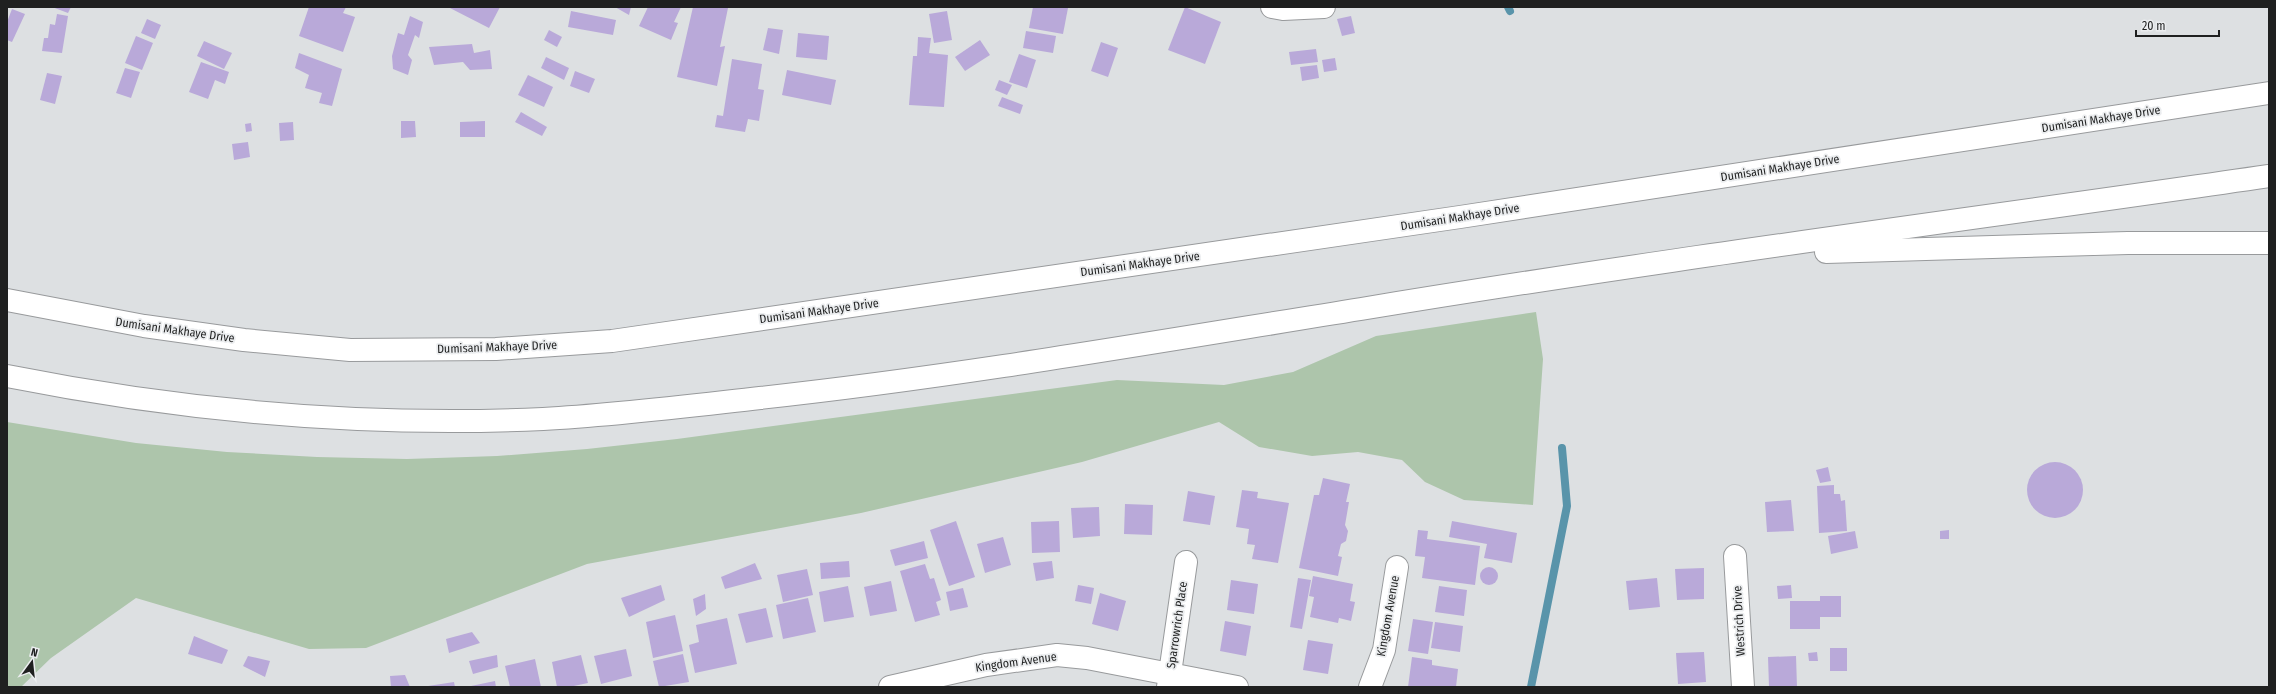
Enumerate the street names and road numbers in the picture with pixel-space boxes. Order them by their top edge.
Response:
street label: Dumisani Makhaye Drive [2041,103,2161,135]
street label: Dumisani Makhaye Drive [1720,152,1840,184]
street label: Dumisani Makhaye Drive [1400,201,1520,233]
street label: Dumisani Makhaye Drive [1080,249,1200,279]
street label: Dumisani Makhaye Drive [759,296,879,326]
street label: Dumisani Makhaye Drive [115,315,235,345]
street label: Dumisani Makhaye Drive [437,338,557,356]
street label: Kingdom Avenue [1374,574,1402,658]
street label: Sparrowrich Place [1164,580,1190,669]
street label: Westrich Drive [1730,585,1748,657]
street label: Kingdom Avenue [974,649,1058,675]

